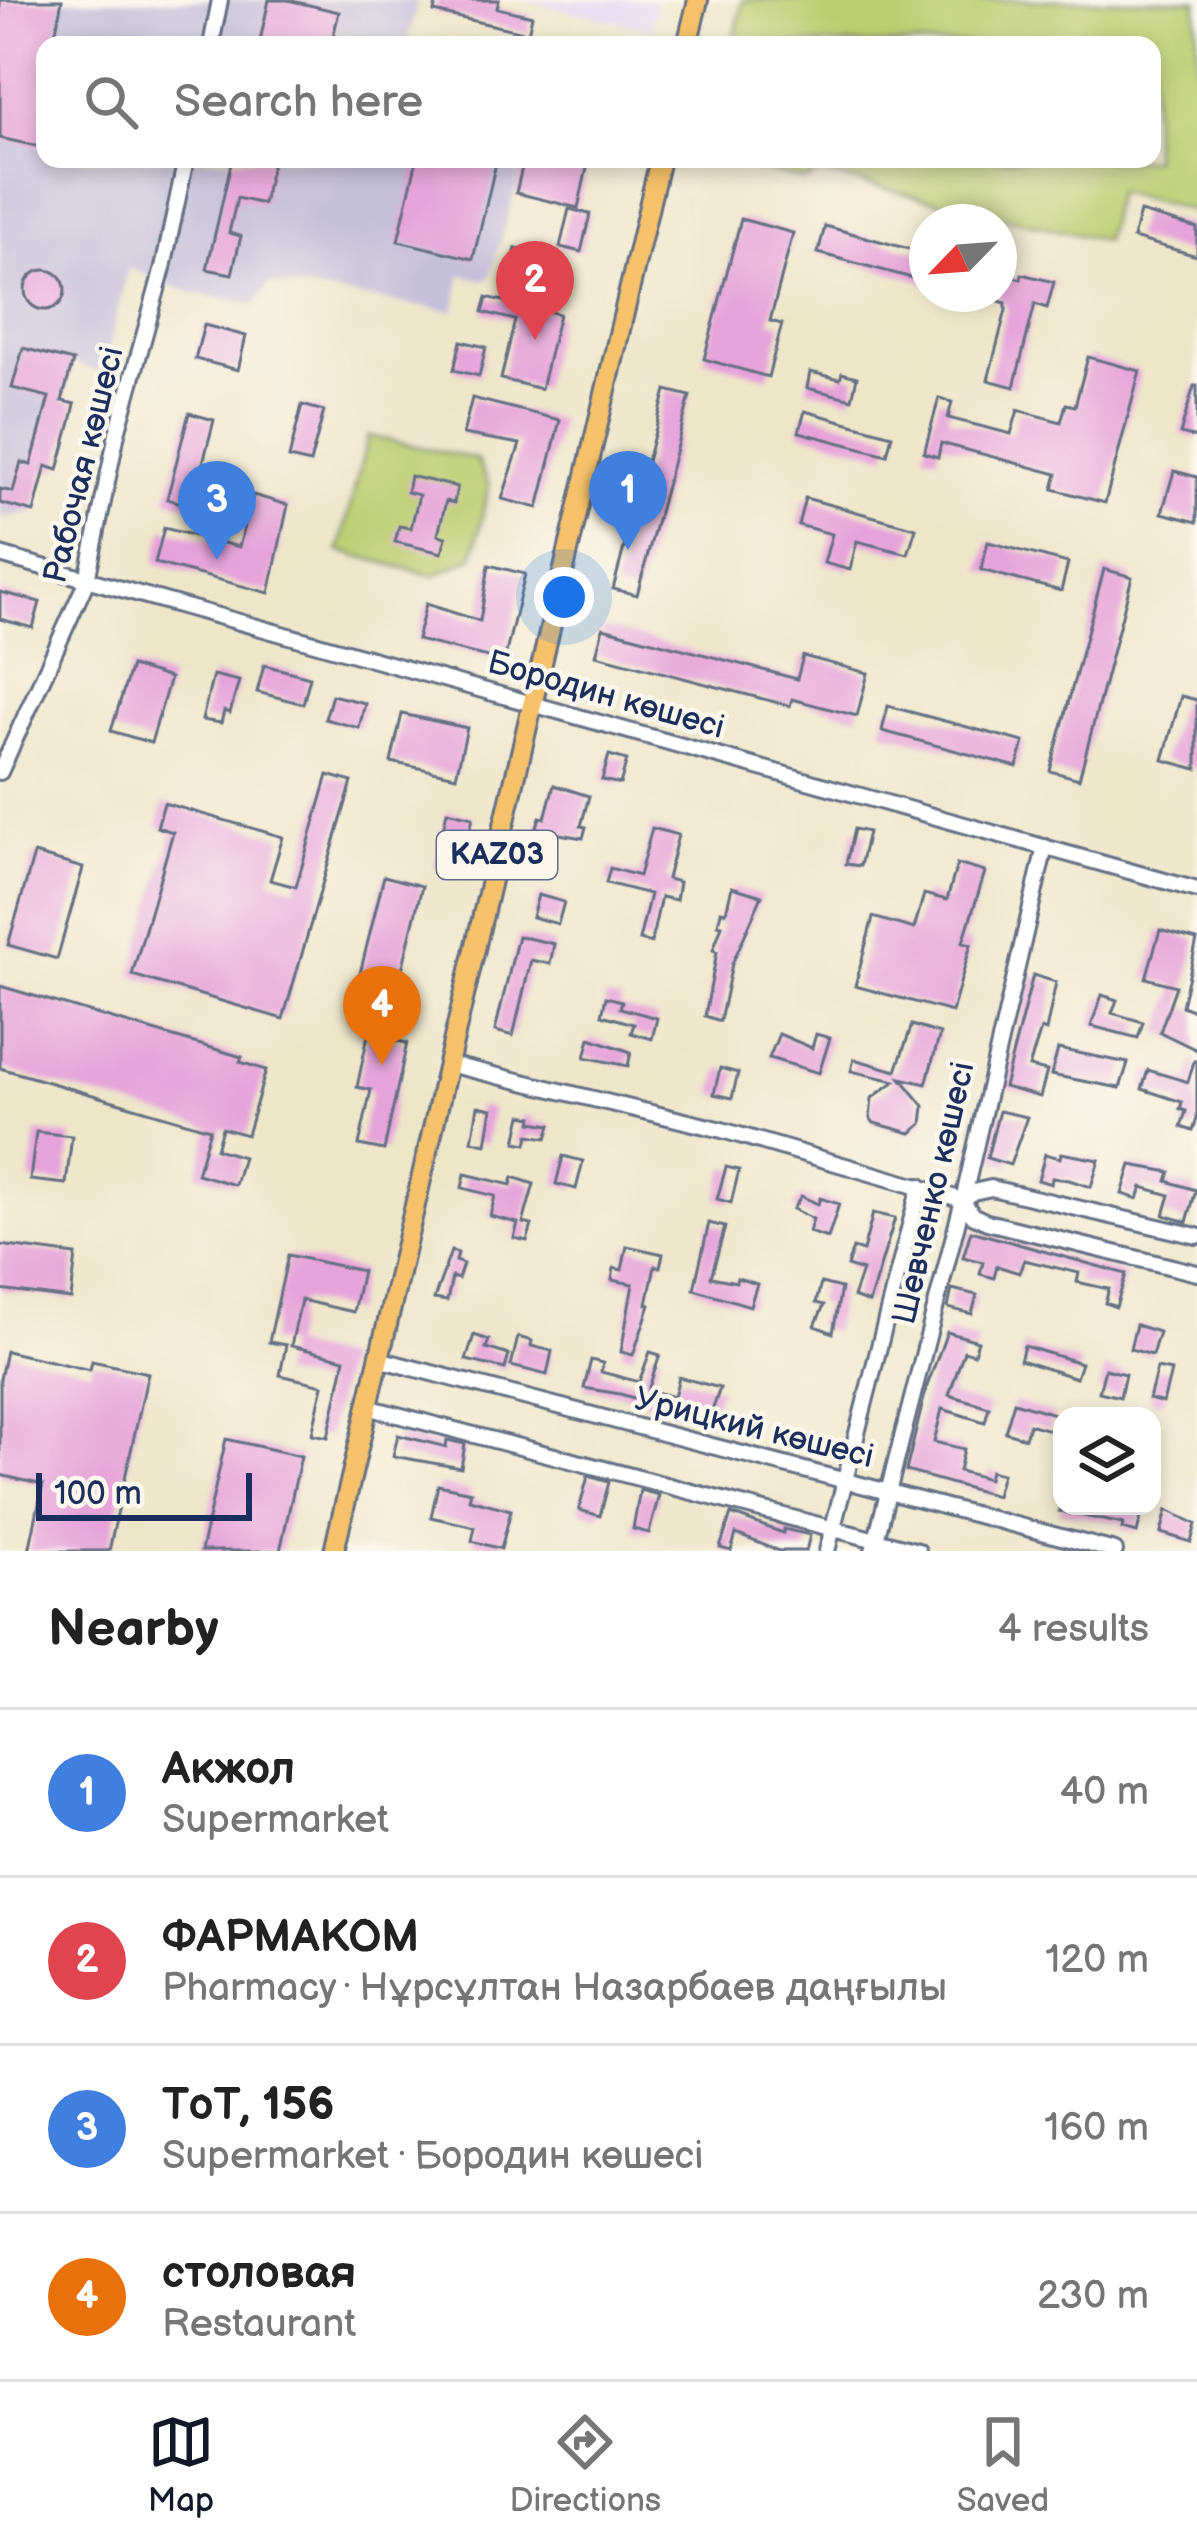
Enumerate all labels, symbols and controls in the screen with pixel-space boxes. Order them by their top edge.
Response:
search box [36,36,1161,168]
icon: search [78,69,144,135]
text: Search here [174,75,423,130]
north arrow [909,204,1017,312]
pin: 2 [496,241,574,340]
street label: Рабочая көшесі [35,342,133,588]
pin: 1 [589,451,667,550]
pin: 3 [178,461,256,560]
your location [534,567,594,627]
street label: Бородин көшесі [483,642,729,748]
road number: KАZ03 [437,831,557,879]
pin: 4 [343,966,421,1065]
street label: Шевченко көшесі [884,1058,984,1328]
street label: Урицкий көшесі [630,1379,878,1477]
map controls [1053,1407,1161,1515]
button: layers [1053,1407,1161,1515]
scale bar [36,1467,252,1520]
text: 100 m [54,1474,142,1514]
text: Nearby [48,1599,219,1660]
text: 4 results [998,1606,1149,1653]
text: Акжол [162,1742,295,1797]
text: 1 [79,1769,95,1816]
text: 40 m [1059,1769,1149,1816]
text: Supermarket [162,1797,389,1844]
text: ФАРМАКОМ [162,1910,419,1965]
text: 2 [75,1937,99,1984]
text: 120 m [1045,1937,1149,1984]
text: Pharmacy · Нұрсұлтан Назарбаев даңғылы [162,1965,947,2012]
text: ТоТ, 156 [162,2078,335,2133]
text: 3 [76,2105,98,2152]
text: 160 m [1044,2105,1149,2152]
text: Supermarket · Бородин көшесі [162,2133,704,2180]
text: столовая [162,2246,356,2301]
text: 4 [76,2273,98,2320]
text: 230 m [1037,2273,1149,2320]
text: Restaurant [162,2301,356,2348]
tab: Map [148,2409,214,2521]
tab: Directions [509,2409,661,2521]
tab: Saved [957,2409,1049,2521]

